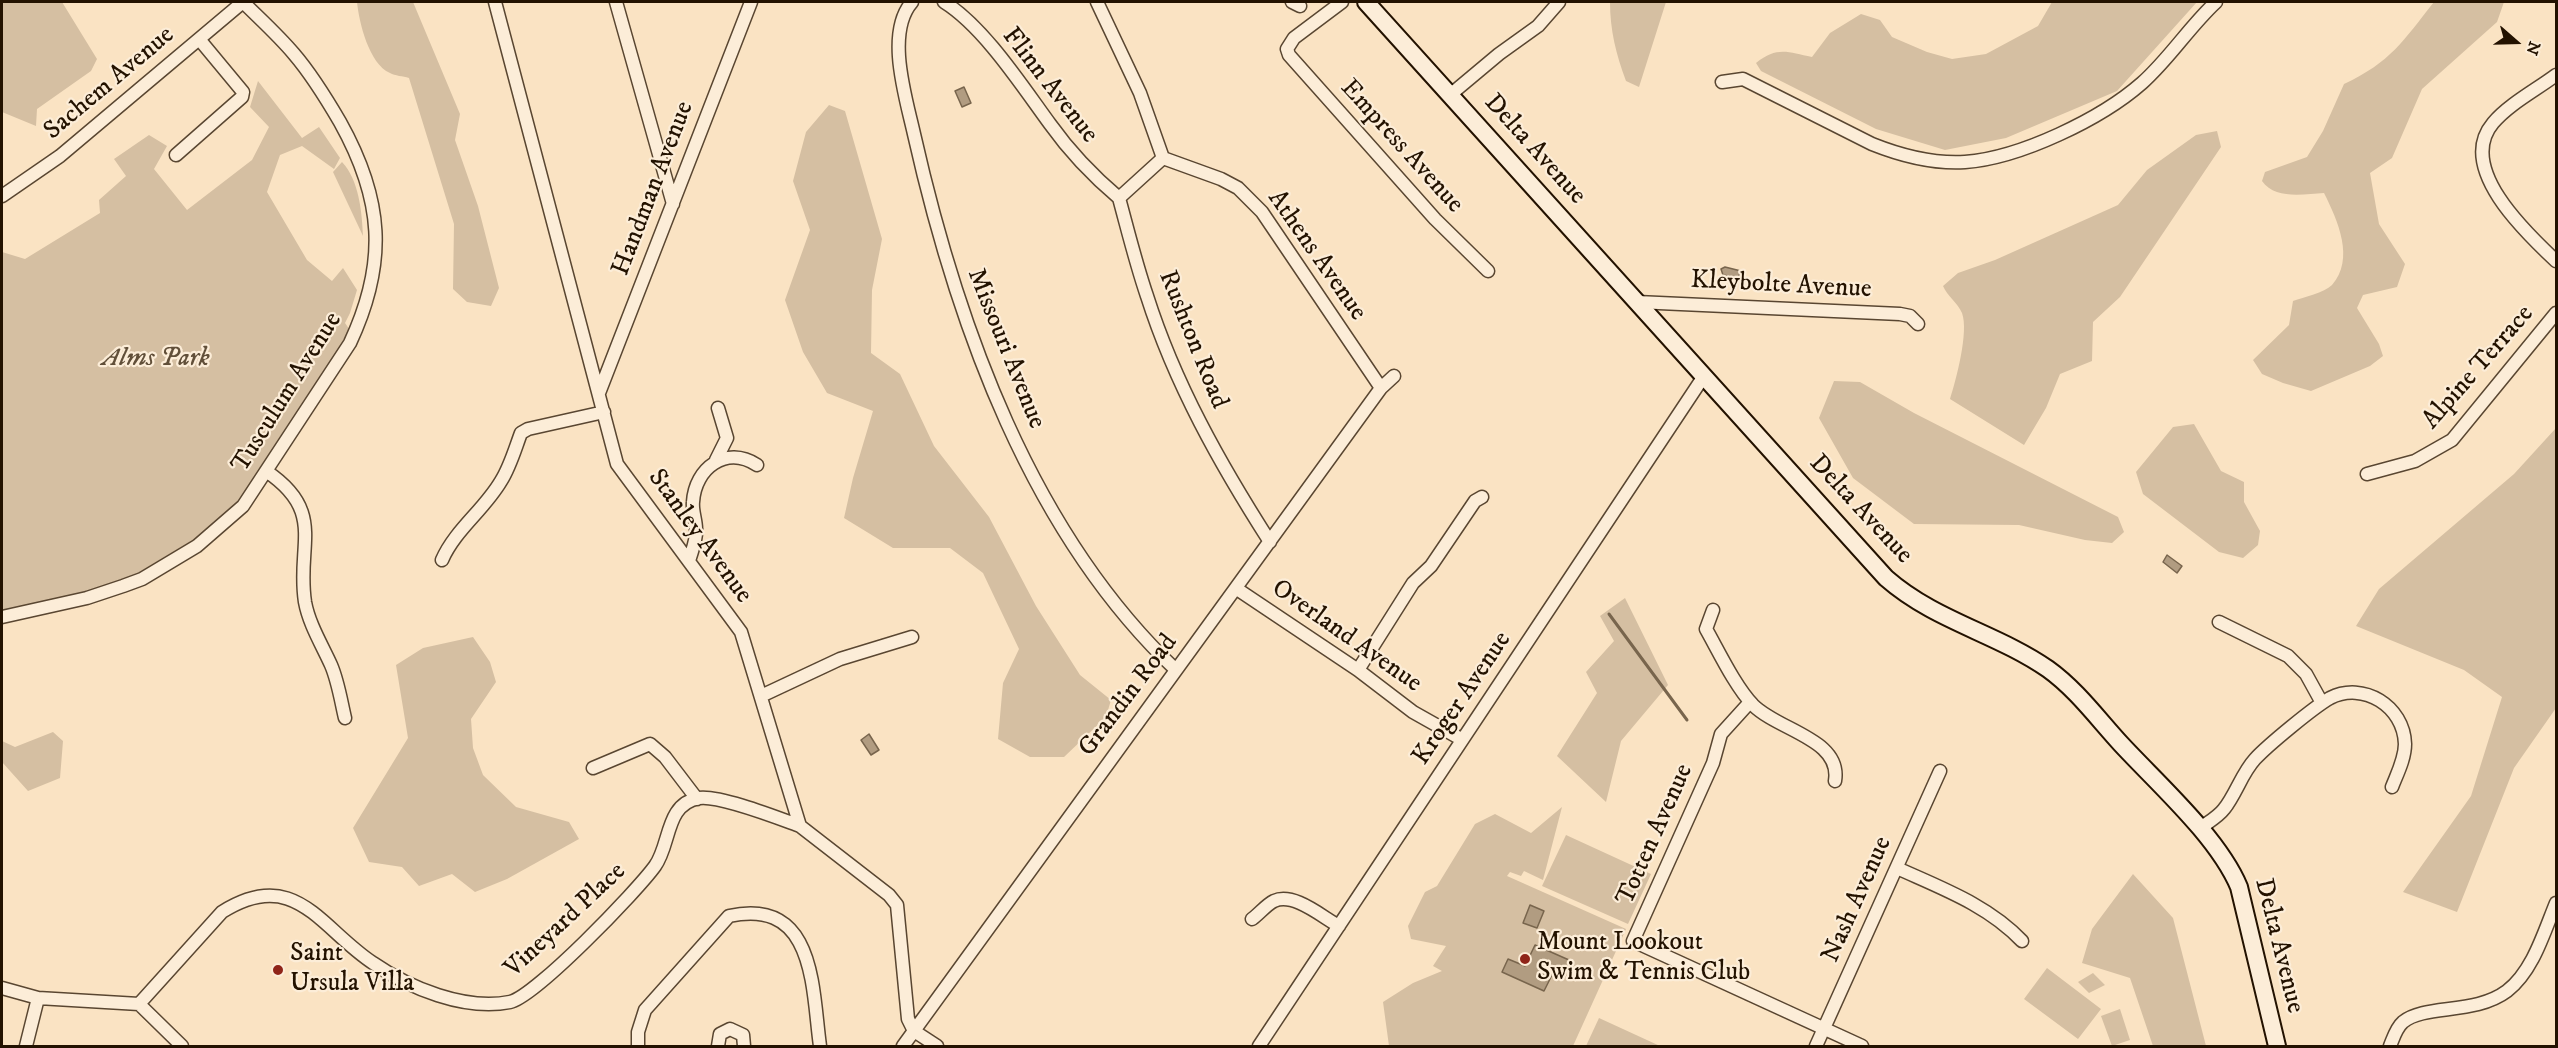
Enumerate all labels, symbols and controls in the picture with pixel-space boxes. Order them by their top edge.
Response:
north arrow [2486,12,2546,72]
street label: Sachem Avenue [39,21,181,147]
street label: Flinn Avenue [994,22,1104,150]
text: N [2521,39,2545,58]
street label: Empress Avenue [1333,74,1469,220]
street label: Delta Avenue [1476,88,1592,212]
street label: Handman Avenue [606,97,702,281]
street label: Athens Avenue [1260,185,1372,327]
street label: Missouri Avenue [959,264,1051,434]
street label: Rushton Road [1150,266,1234,414]
street label: Kleybolte Avenue [1690,266,1872,306]
street label: Alpine Terrace [2417,300,2541,436]
street label: Tusculum Avenue [226,307,350,479]
park label: Alms Park [102,344,210,376]
street label: Delta Avenue [1802,449,1918,571]
street label: Stanley Avenue [640,464,758,610]
street label: Overland Avenue [1265,574,1427,700]
street label: Kroger Avenue [1407,626,1519,772]
street label: Grandin Road [1073,629,1185,763]
street label: Totten Avenue [1611,760,1701,910]
street label: Nash Avenue [1816,832,1900,968]
street label: Vineyard Place [499,857,633,985]
street label: Delta Avenue [2246,875,2310,1017]
place label: Mount Lookout Swim & Tennis Club [1537,928,1750,990]
place label: Saint Ursula Villa [290,939,414,1000]
marker: Mount Lookout Swim & Tennis Club [1518,952,1532,966]
marker: Saint Ursula Villa [271,963,285,977]

